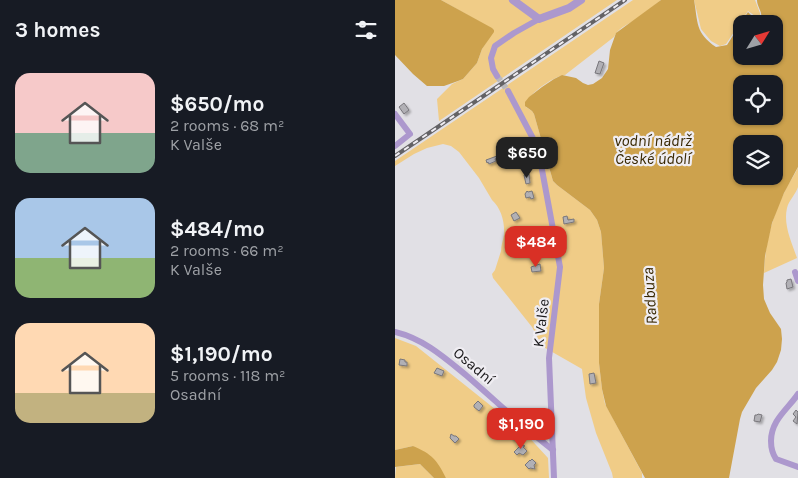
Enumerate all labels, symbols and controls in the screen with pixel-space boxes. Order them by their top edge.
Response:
north arrow [733,15,783,65]
map controls [733,15,783,185]
icon: filters [352,16,380,44]
text: 3 homes [15,18,100,42]
button: locate [733,75,783,125]
text: $650/mo [170,92,264,116]
icon: home [55,93,115,153]
text: 2 rooms · 68 m² [170,116,284,135]
water label: vodní nádrž České údolí [614,131,693,168]
text: K Valše [170,135,222,154]
button: layers [733,135,783,185]
pin: $650 [497,136,557,179]
text: $650 [507,143,547,162]
text: $484/mo [170,217,265,241]
icon: home [55,218,115,278]
pin: $484 [506,226,566,268]
text: $484 [516,232,556,251]
text: 2 rooms · 66 m² [170,241,284,260]
text: K Valše [170,260,222,279]
water label: Radbuza [638,267,661,325]
street label: K Valše [529,298,553,348]
text: $1,190/mo [170,342,273,366]
icon: home [55,343,115,403]
street label: Osadní [450,344,499,389]
text: 5 rooms · 118 m² [170,366,286,385]
text: Osadní [170,385,221,404]
pin: $1,190 [480,408,562,450]
text: $1,190 [498,414,544,433]

